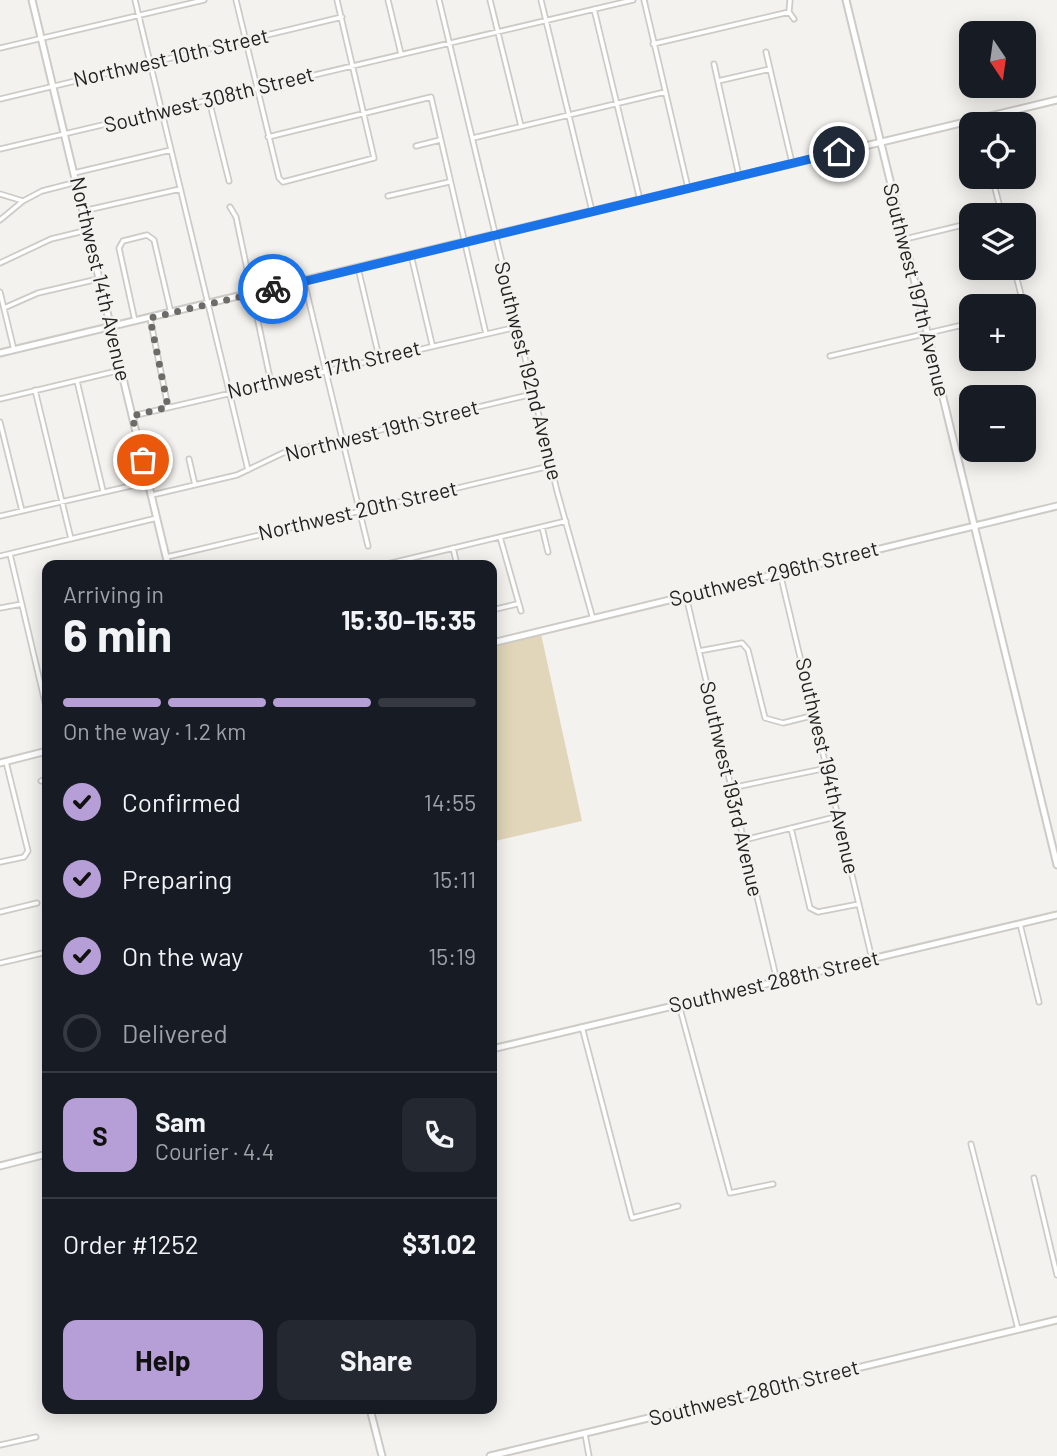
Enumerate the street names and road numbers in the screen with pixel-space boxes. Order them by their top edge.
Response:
street label: Northwest 10th Street [71,22,271,91]
street label: Southwest 308th Street [101,60,316,137]
street label: Northwest 14th Avenue [66,174,137,383]
street label: Southwest 197th Avenue [879,180,956,399]
street label: Southwest 192nd Avenue [490,259,569,483]
street label: Northwest 17th Street [224,334,423,403]
street label: Northwest 19th Street [282,393,481,466]
street label: Northwest 20th Street [256,474,460,545]
street label: Southwest 296th Street [666,534,881,611]
street label: Southwest 194th Avenue [791,655,866,876]
street label: Southwest 193rd Avenue [695,678,769,899]
street label: Southwest 288th Street [666,944,881,1017]
street label: Southwest 280th Street [646,1353,861,1430]

